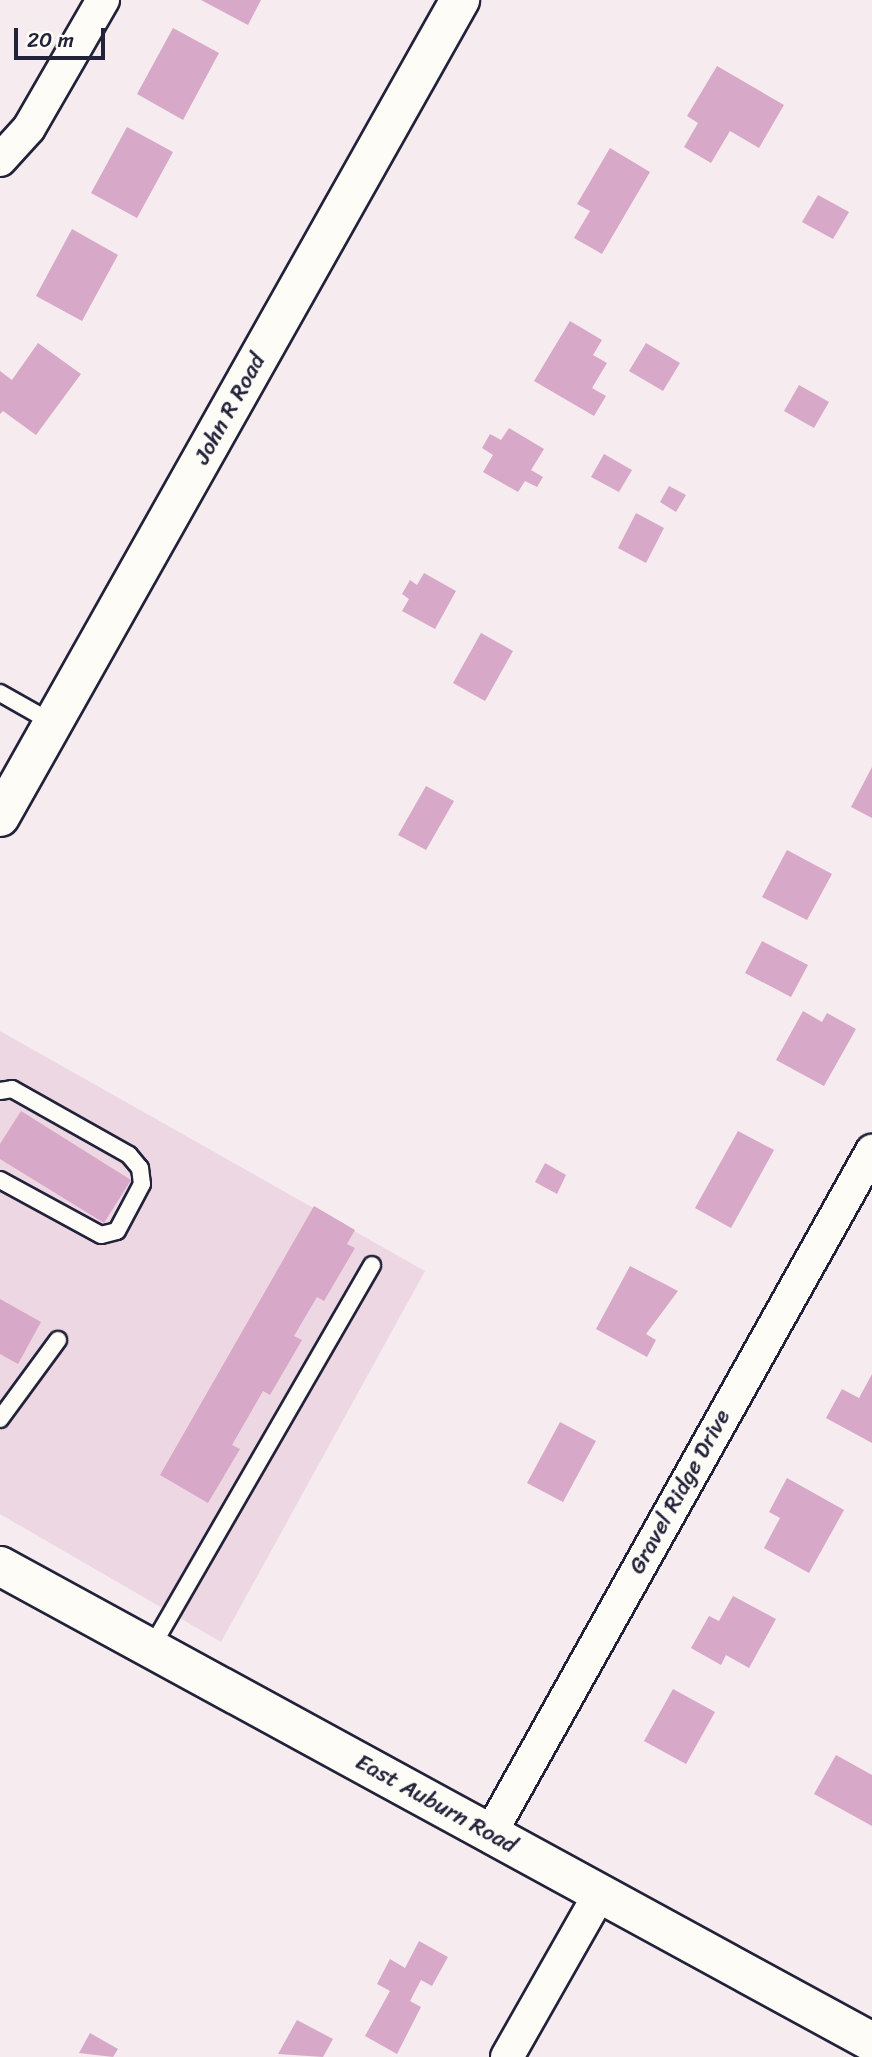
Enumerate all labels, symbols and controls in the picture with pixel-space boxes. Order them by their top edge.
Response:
scale bar [18,14,108,58]
text: 20 m [27,21,74,59]
street label: John R Road [188,349,272,469]
street label: Gravel Ridge Drive [623,1405,737,1579]
street label: East Auburn Road [350,1748,522,1860]

